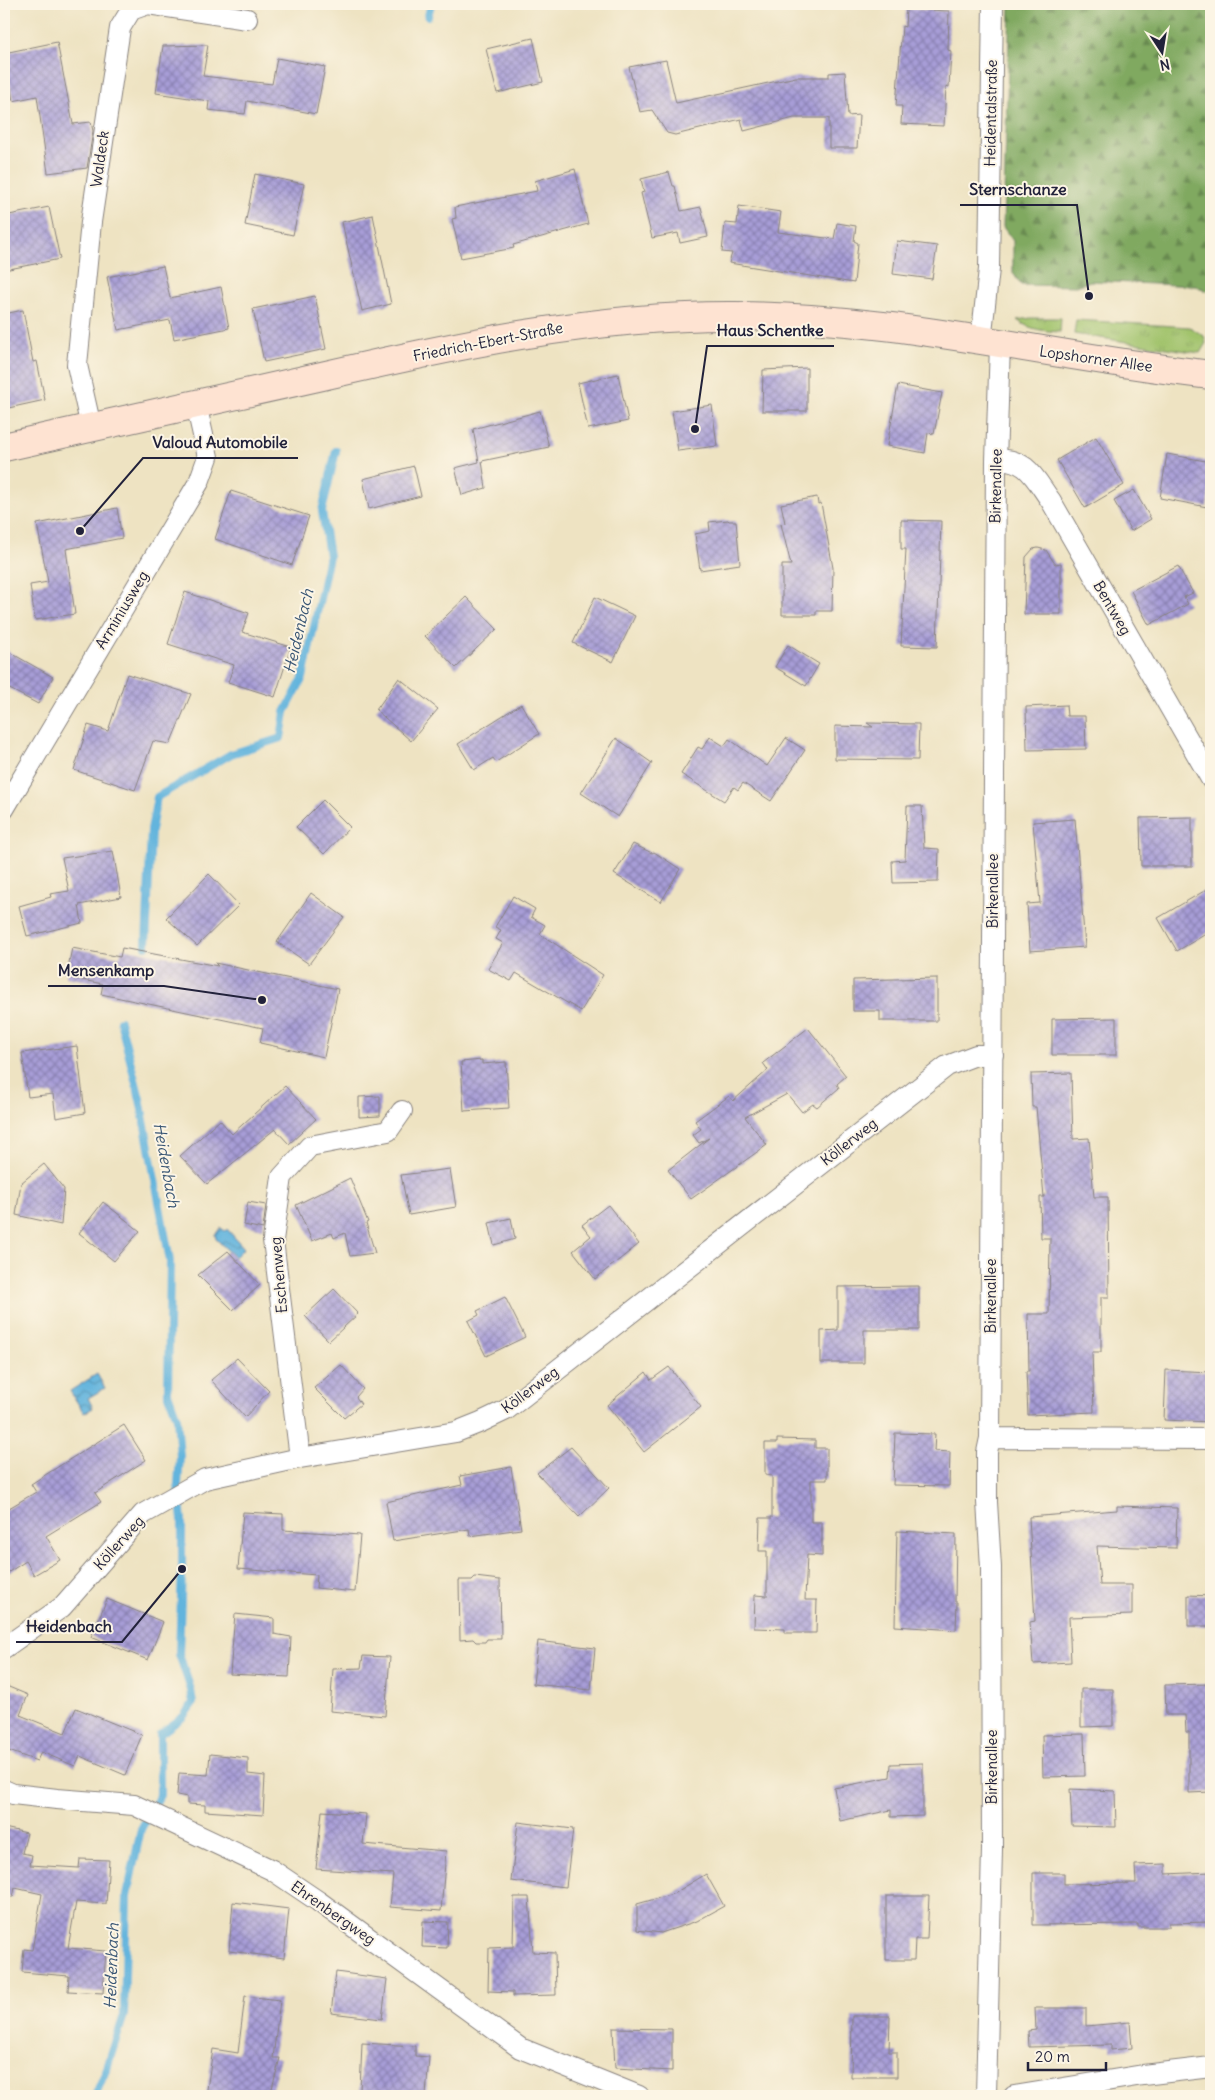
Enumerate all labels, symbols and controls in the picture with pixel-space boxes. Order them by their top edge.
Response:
north arrow [1138,28,1188,78]
text: N [1158,55,1171,75]
street label: Heidentalstraße [980,59,1001,167]
street label: Waldeck [86,129,113,189]
callout: Sternschanze [960,174,1077,205]
text: Sternschanze [969,179,1067,199]
callout: Haus Schentke [707,315,834,346]
street label: Friedrich-Ebert-Straße [411,318,564,365]
text: Haus Schentke [716,320,824,340]
street label: Lopshorner Allee [1038,341,1154,376]
callout: Valoud Automobile [143,427,298,458]
text: Valoud Automobile [152,432,288,452]
street label: Birkenallee [985,448,1006,524]
street label: Arminiusweg [91,567,152,652]
street label: Bentweg [1089,577,1136,638]
water label: Heidenbach [279,586,318,675]
street label: Birkenallee [983,853,1002,929]
callout: Mensenkamp [48,955,164,986]
text: Mensenkamp [58,960,154,981]
street label: Köllerweg [817,1114,881,1170]
water label: Heidenbach [150,1121,184,1210]
street label: Eschenweg [266,1236,291,1314]
street label: Birkenallee [981,1258,1000,1334]
street label: Köllerweg [497,1362,562,1417]
street label: Köllerweg [89,1512,148,1574]
callout: Heidenbach [16,1611,122,1642]
text: Heidenbach [26,1616,112,1636]
street label: Birkenallee [982,1729,1001,1805]
street label: Ehrenbergweg [287,1876,379,1949]
water label: Heidenbach [100,1922,123,2009]
scale bar [1028,2040,1105,2072]
text: 20 m [1035,2047,1070,2066]

